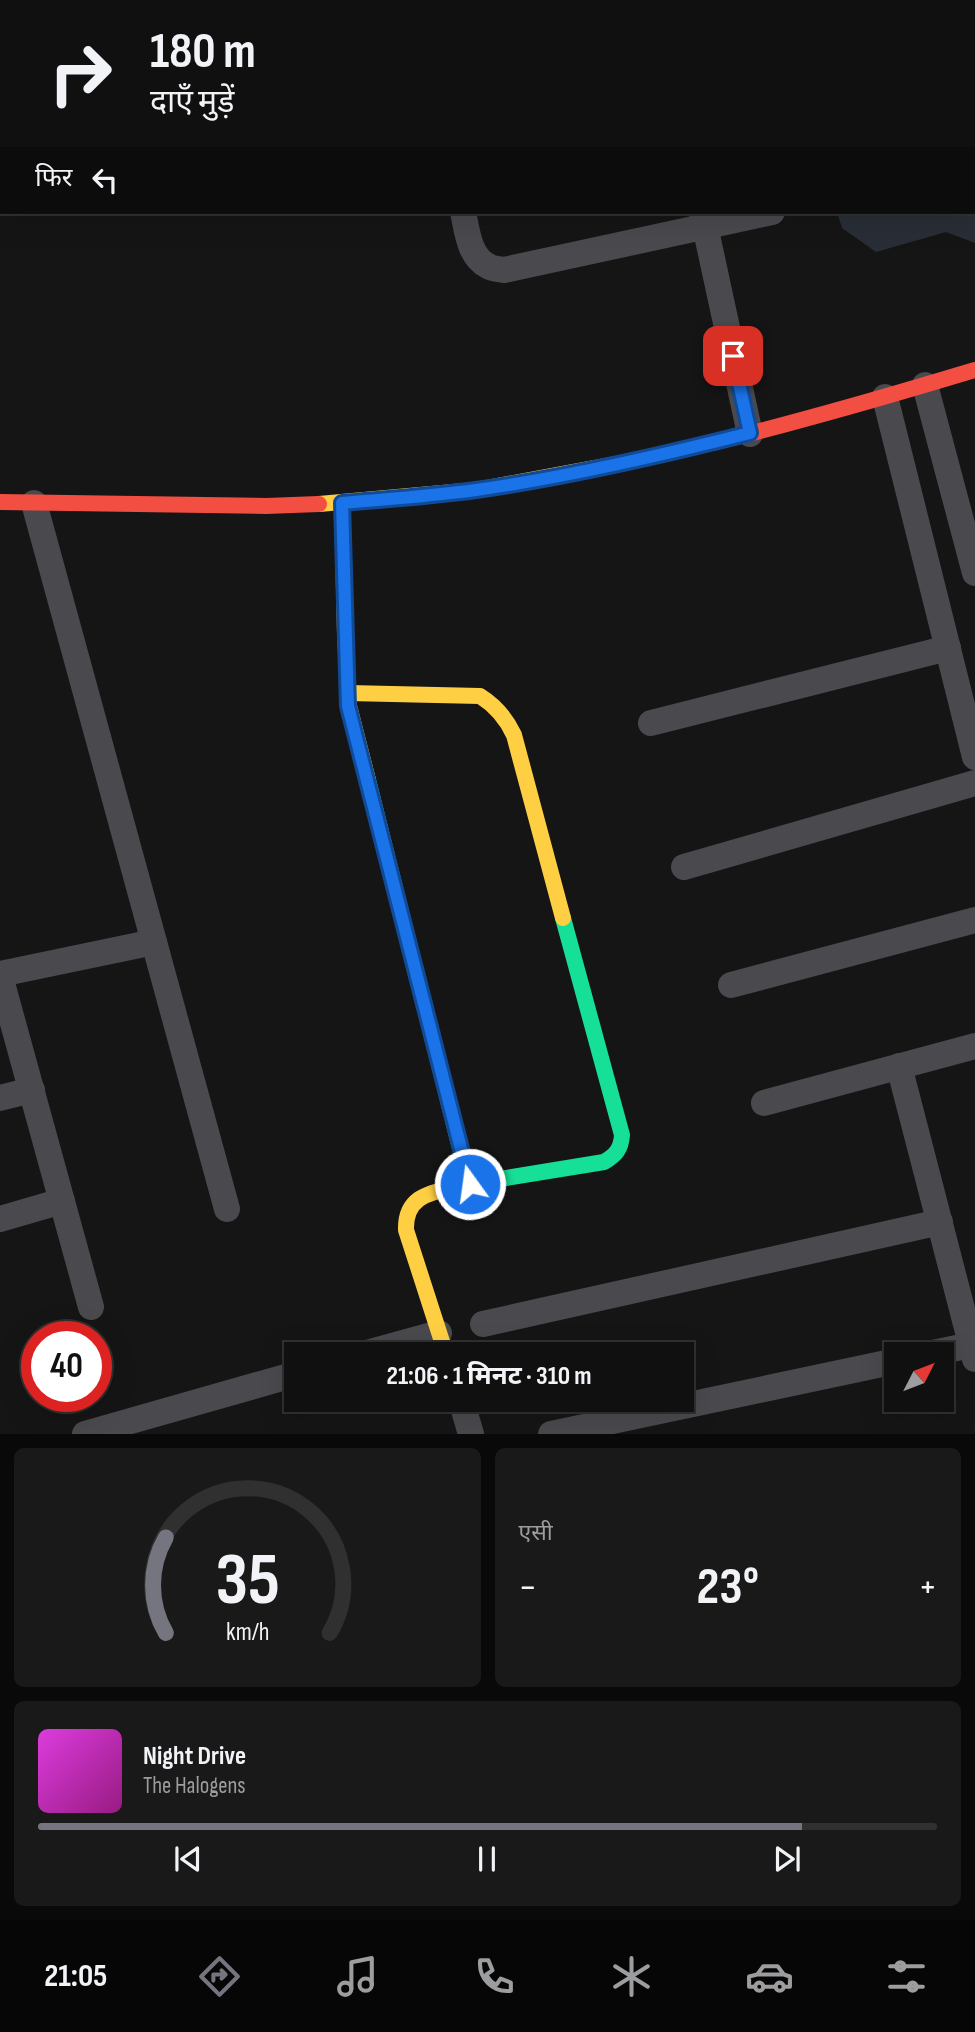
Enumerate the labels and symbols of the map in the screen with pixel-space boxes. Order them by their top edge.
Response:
pin [703,326,763,386]
position arrow [433,1147,507,1221]
speed limit sign: 40 [21,1321,112,1412]
north arrow [884,1342,954,1412]

